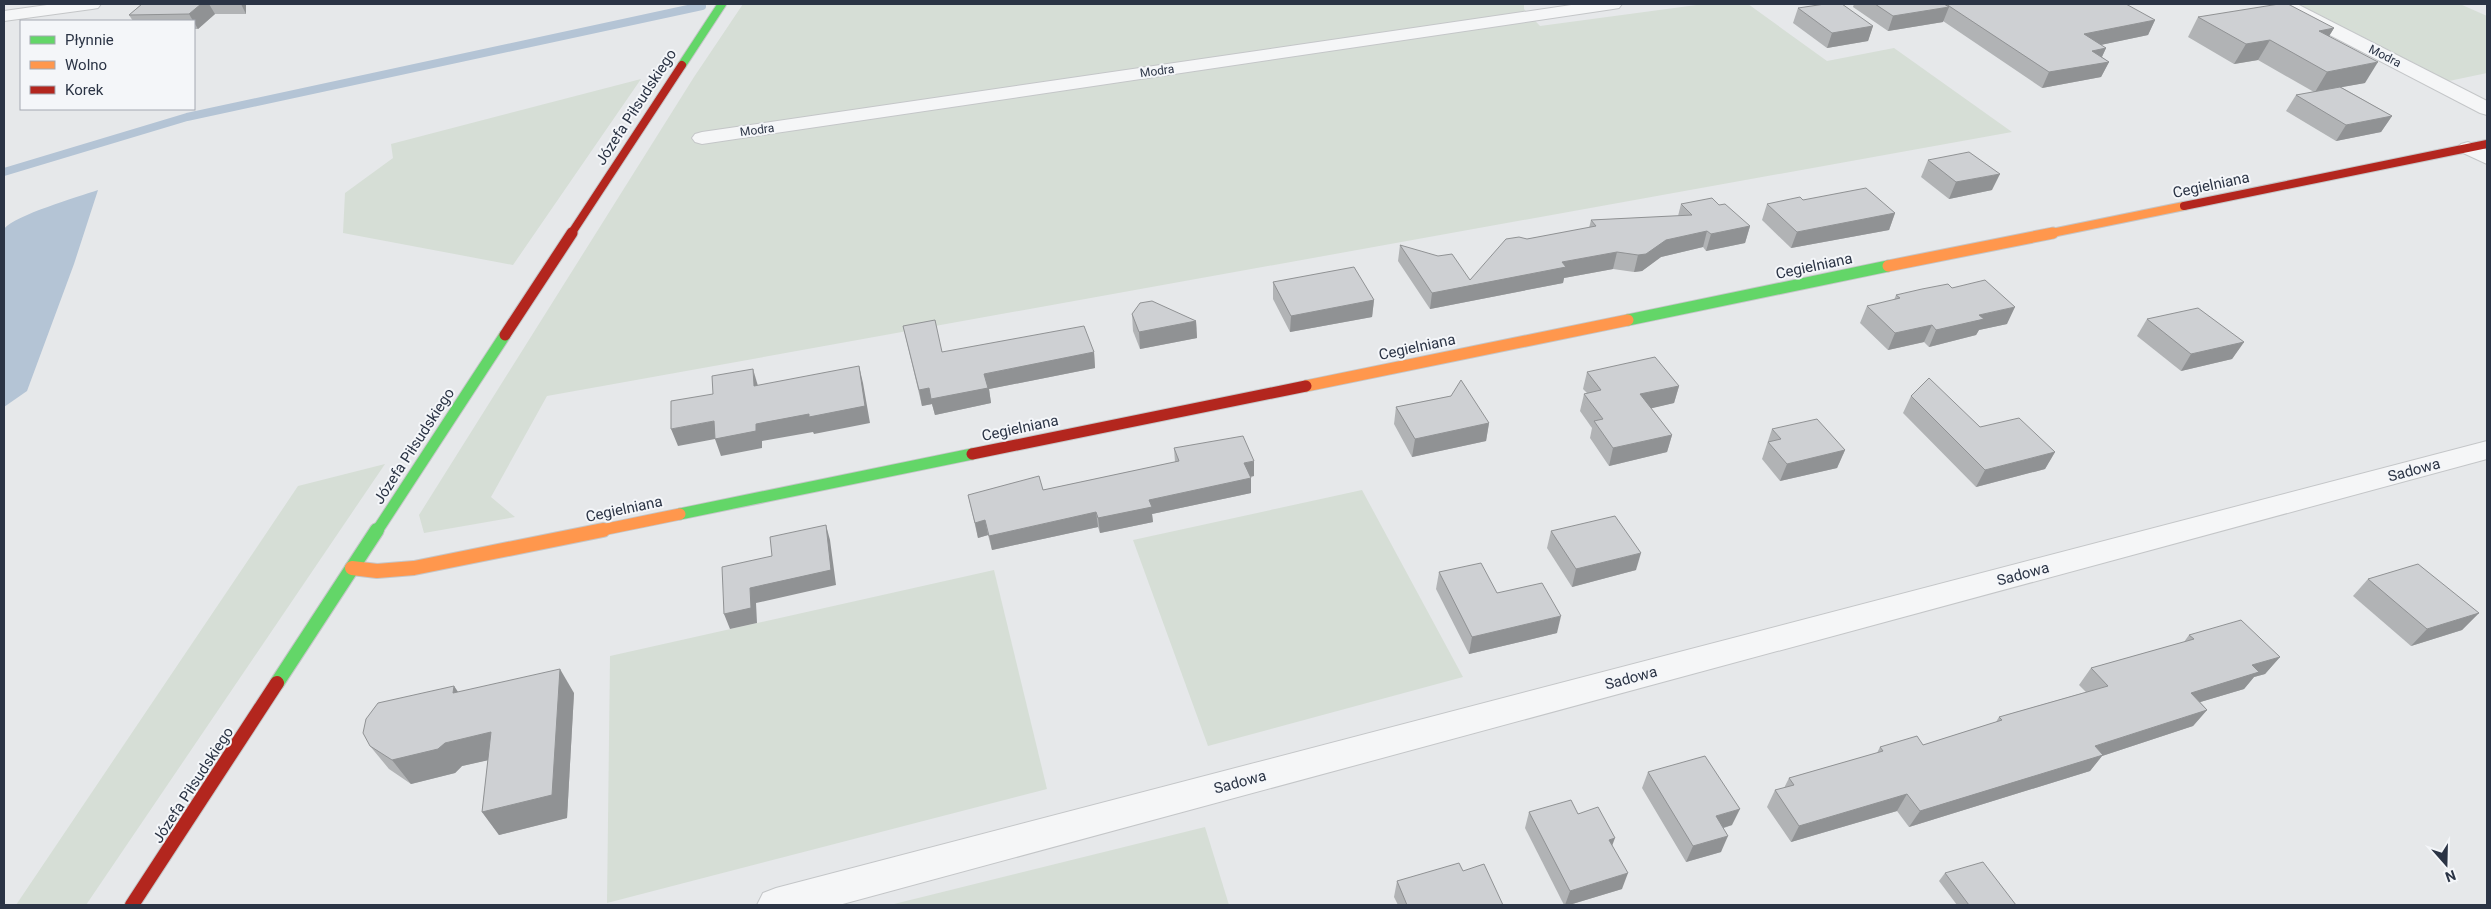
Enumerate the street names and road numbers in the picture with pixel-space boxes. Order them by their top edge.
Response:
street label: Modra [2366,42,2404,70]
street label: Józefa Piłsudskiego [592,46,680,168]
street label: Modra [1139,62,1175,80]
street label: Modra [739,121,775,139]
street label: Cegielniana [2171,168,2251,202]
street label: Cegielniana [1774,249,1854,283]
street label: Cegielniana [1377,330,1457,364]
street label: Józefa Piłsudskiego [370,385,458,507]
street label: Cegielniana [980,411,1060,445]
street label: Sadowa [2386,454,2442,486]
street label: Cegielniana [584,492,664,526]
street label: Sadowa [1995,558,2051,590]
street label: Sadowa [1603,662,1659,694]
street label: Józefa Piłsudskiego [149,724,237,846]
street label: Sadowa [1212,766,1268,798]

